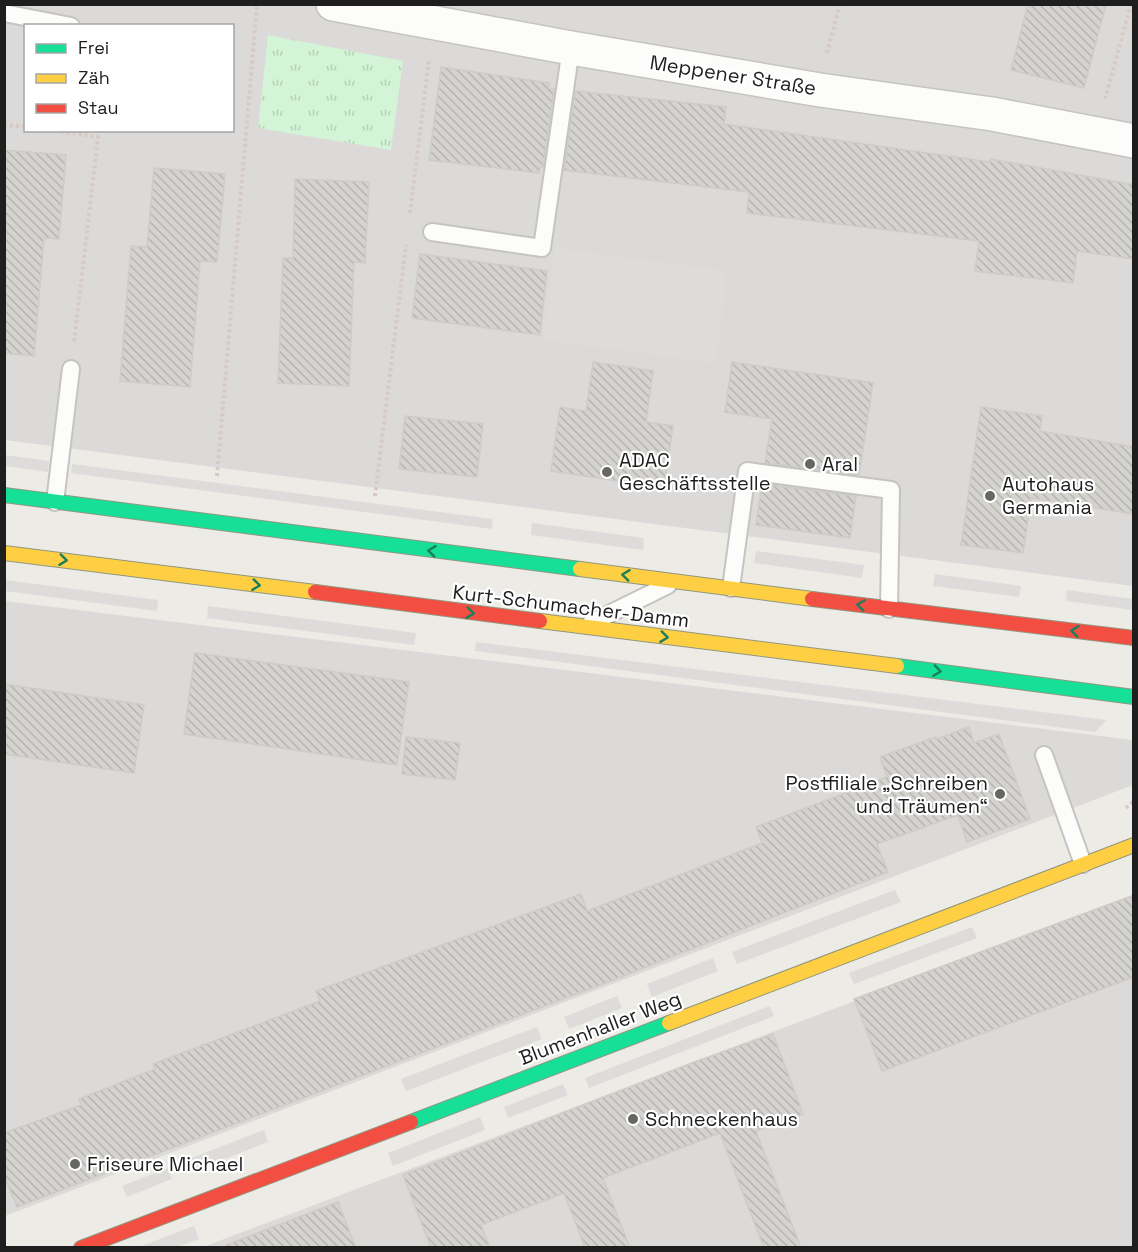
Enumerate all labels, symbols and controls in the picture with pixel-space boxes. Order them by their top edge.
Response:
legend [24,24,234,132]
text: Frei [78,36,109,59]
street label: Meppener Straße [648,49,818,101]
text: Zäh [78,66,110,89]
text: Stau [78,96,118,119]
place label: ADAC Geschäftsstelle [619,447,771,496]
place label: Aral [822,451,858,477]
marker: Aral [803,457,817,471]
marker: ADAC Geschäftsstelle [600,465,614,479]
place label: Autohaus Germania [1002,471,1094,520]
marker: Autohaus Germania [983,489,997,503]
one-way arrow [428,545,437,557]
one-way arrow [58,553,67,566]
one-way arrow [621,570,630,582]
one-way arrow [251,578,261,591]
street label: Kurt-Schumacher-Damm [451,579,691,633]
one-way arrow [856,600,866,612]
one-way arrow [466,606,475,618]
one-way arrow [1071,625,1080,638]
one-way arrow [659,630,668,643]
one-way arrow [932,664,941,676]
place label: Postfiliale „Schreiben und Träumen“ [786,770,988,819]
marker: Postfiliale „Schreiben und Träumen“ [993,787,1007,801]
street label: Blumenhaller Weg [515,985,685,1071]
place label: Schneckenhaus [645,1106,798,1132]
marker: Schneckenhaus [626,1112,640,1126]
place label: Friseure Michael [87,1151,243,1177]
marker: Friseure Michael [68,1157,82,1171]

